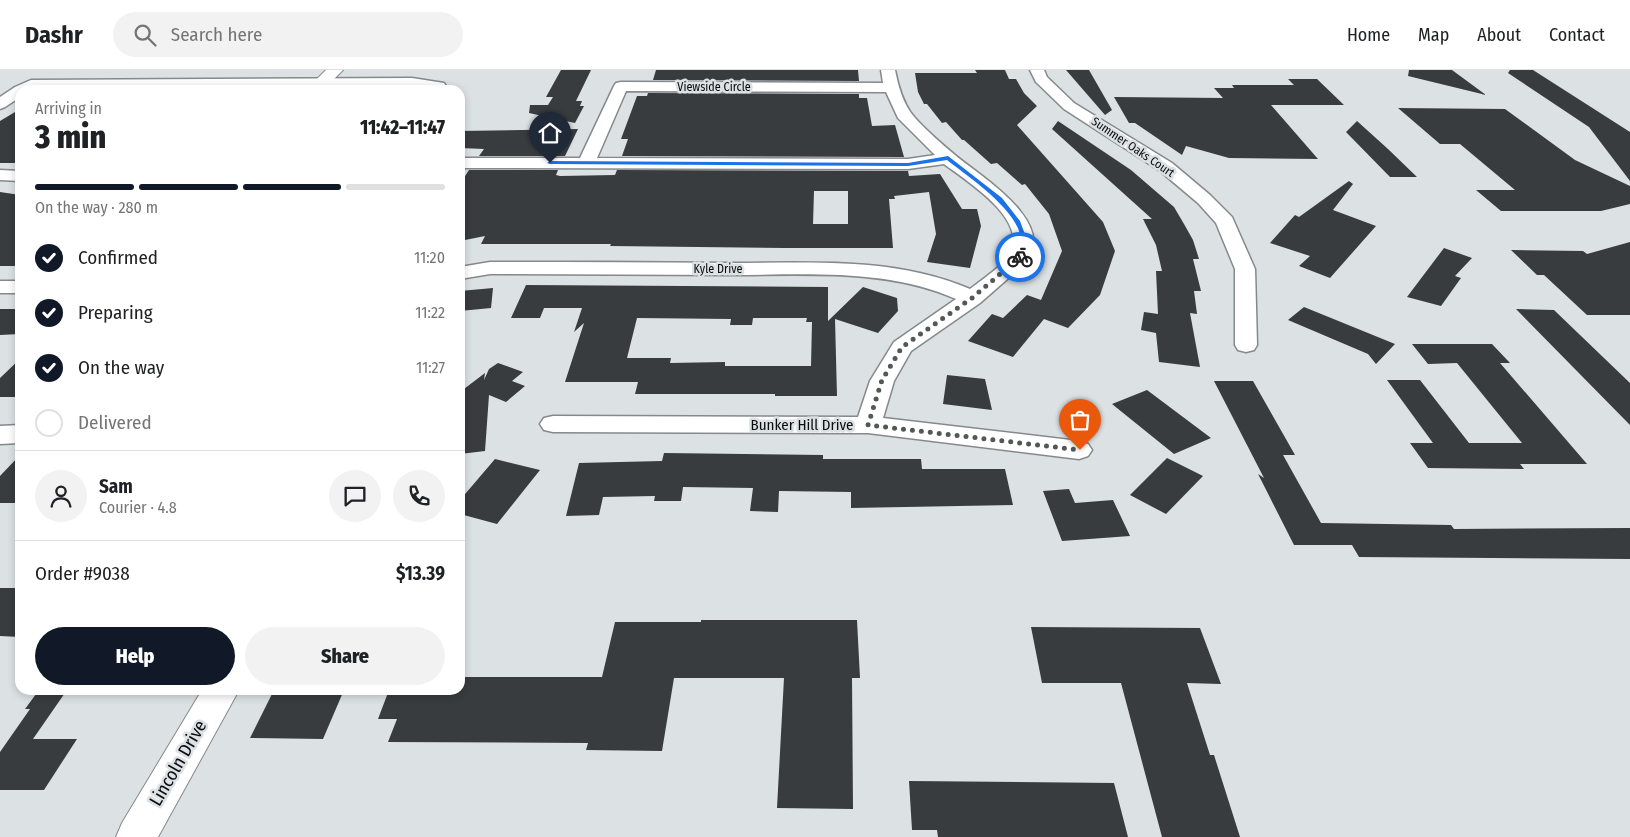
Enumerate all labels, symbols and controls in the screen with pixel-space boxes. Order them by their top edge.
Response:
search box [113,12,463,57]
text: Dashr [25,21,83,49]
icon: search [131,21,159,49]
text: Search here [171,23,262,46]
text: Home [1347,24,1390,46]
text: Map [1418,24,1449,46]
text: About [1477,24,1521,46]
text: Contact [1549,24,1605,46]
street label: Viewside Circle [677,80,751,94]
text: Arriving in [35,99,102,118]
pin [529,112,571,163]
street label: Summer Oaks Court [1089,114,1177,180]
text: 11:42–11:47 [360,116,445,139]
text: 3 min [35,118,106,156]
icon: home [536,119,564,147]
text: On the way · 280 m [35,198,158,217]
courier [995,232,1045,282]
icon: bike [1006,243,1034,271]
icon: check [35,244,63,272]
text: Confirmed [78,246,158,269]
text: 11:20 [414,248,445,267]
street label: Kyle Drive [694,262,742,276]
icon: check [35,299,63,327]
text: Preparing [78,301,153,324]
text: 11:22 [415,303,445,322]
icon: check [35,354,63,382]
text: On the way [78,356,164,379]
text: 11:27 [416,358,445,377]
pin [1059,399,1101,450]
icon: bag [1066,406,1094,434]
text: Delivered [78,411,152,434]
street label: Bunker Hill Drive [750,416,854,434]
button: person [35,470,87,522]
button: chat [329,470,381,522]
button: phone [393,470,445,522]
text: Sam [99,475,133,498]
text: Courier · 4.8 [99,498,177,517]
text: Order #9038 [35,562,130,585]
text: $13.39 [396,562,445,585]
button: Help [35,627,235,685]
button: Share [245,627,445,685]
street label: Lincoln Drive [145,716,211,810]

